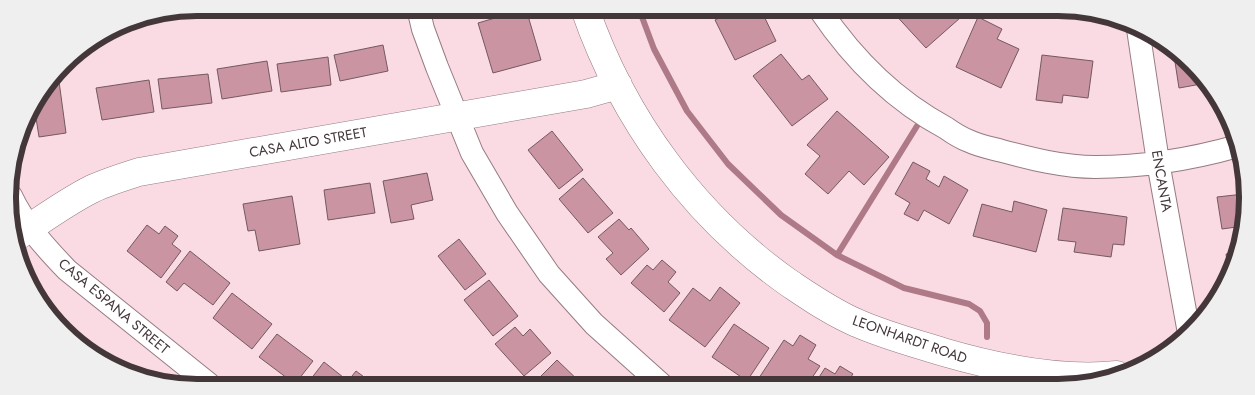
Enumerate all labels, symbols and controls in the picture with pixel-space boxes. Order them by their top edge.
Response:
street label: CASA ALTO STREET [248,122,369,162]
street label: ENCANTA [1147,149,1177,214]
street label: CASA ESPANA STREET [54,254,174,359]
street label: LEONHARDT ROAD [850,310,970,368]

